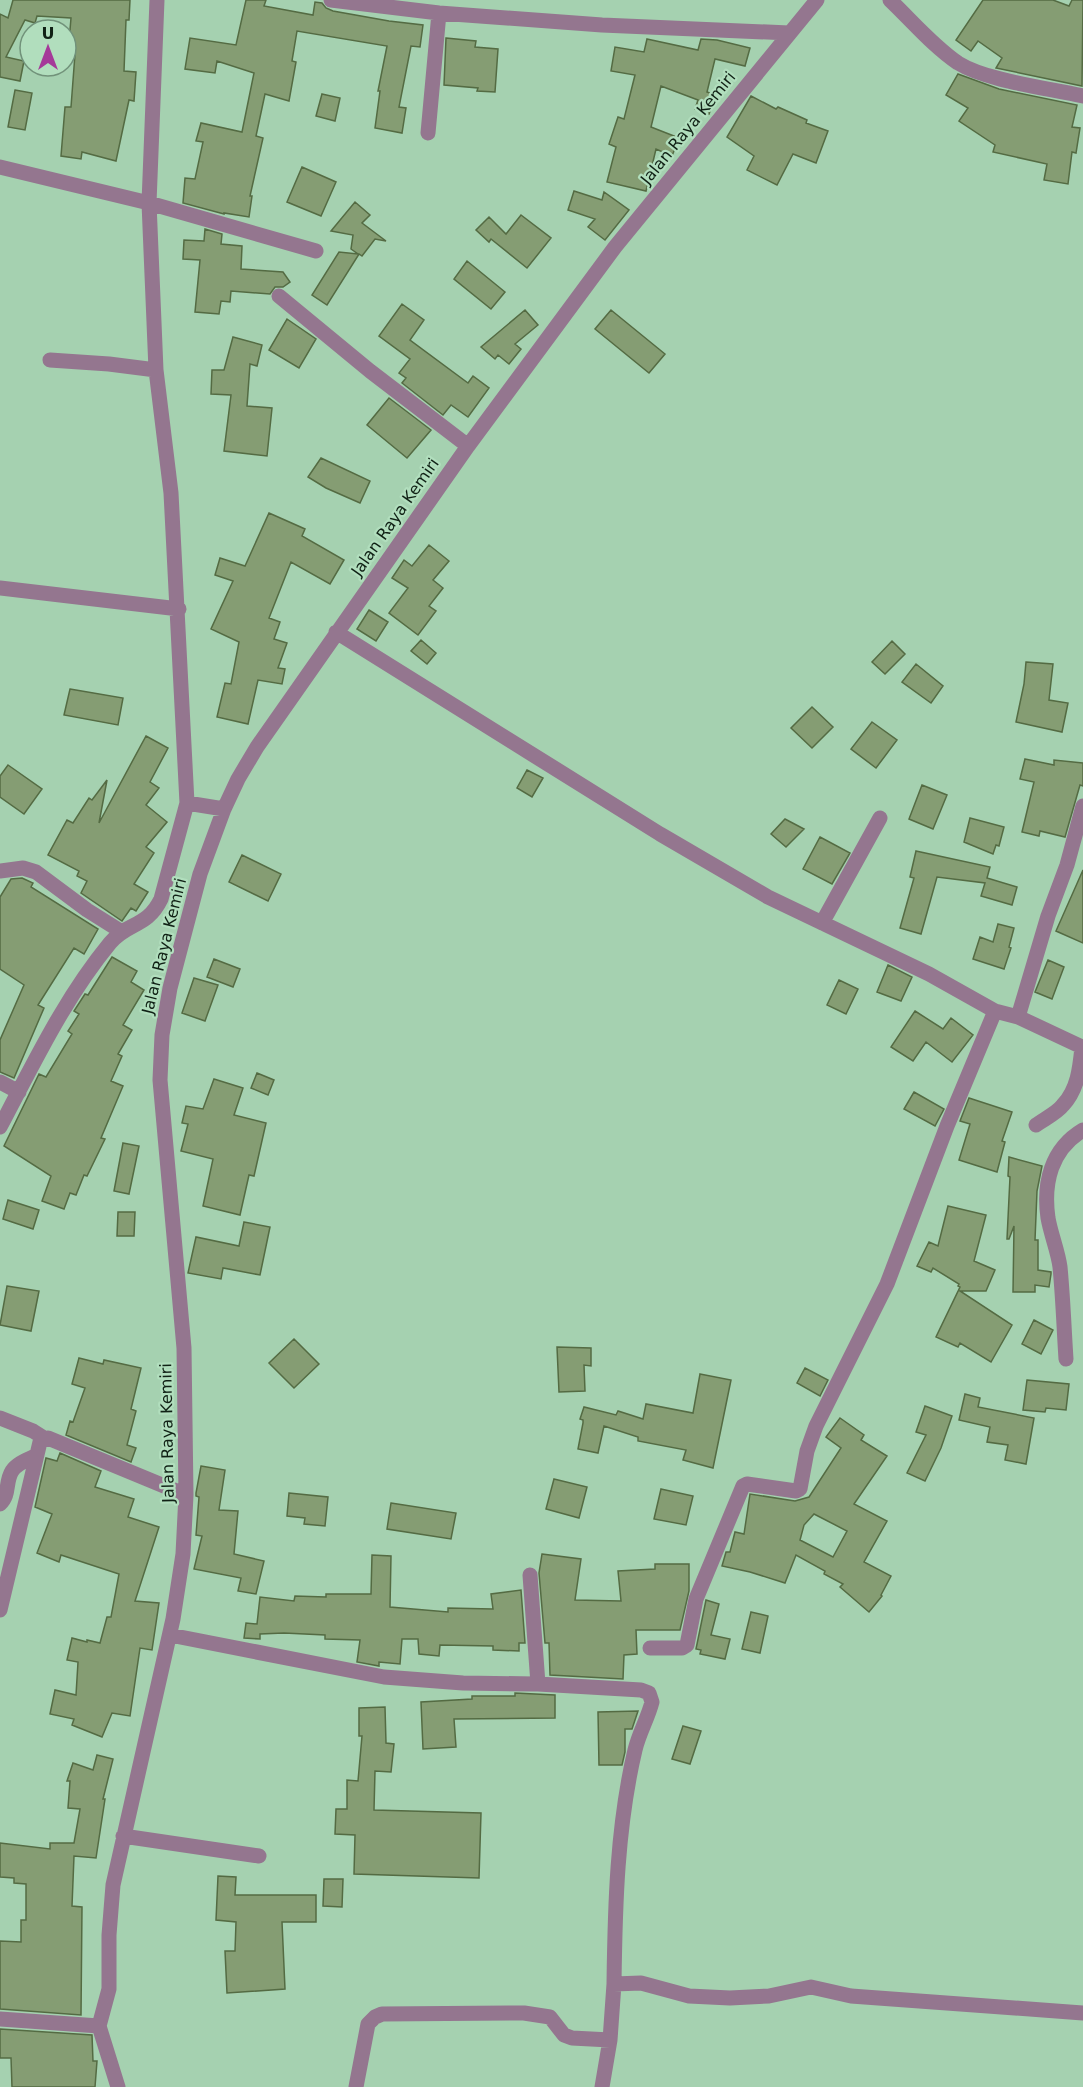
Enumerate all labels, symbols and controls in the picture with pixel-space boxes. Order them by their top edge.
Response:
north arrow [18,18,78,78]
text: U [42,24,55,43]
street label: Jalan Raya Kemiri [636,68,739,189]
street label: Jalan Raya Kemiri [347,454,443,580]
street label: Jalan Raya Kemiri [138,876,190,1017]
street label: Jalan Raya Kemiri [156,1363,178,1504]

